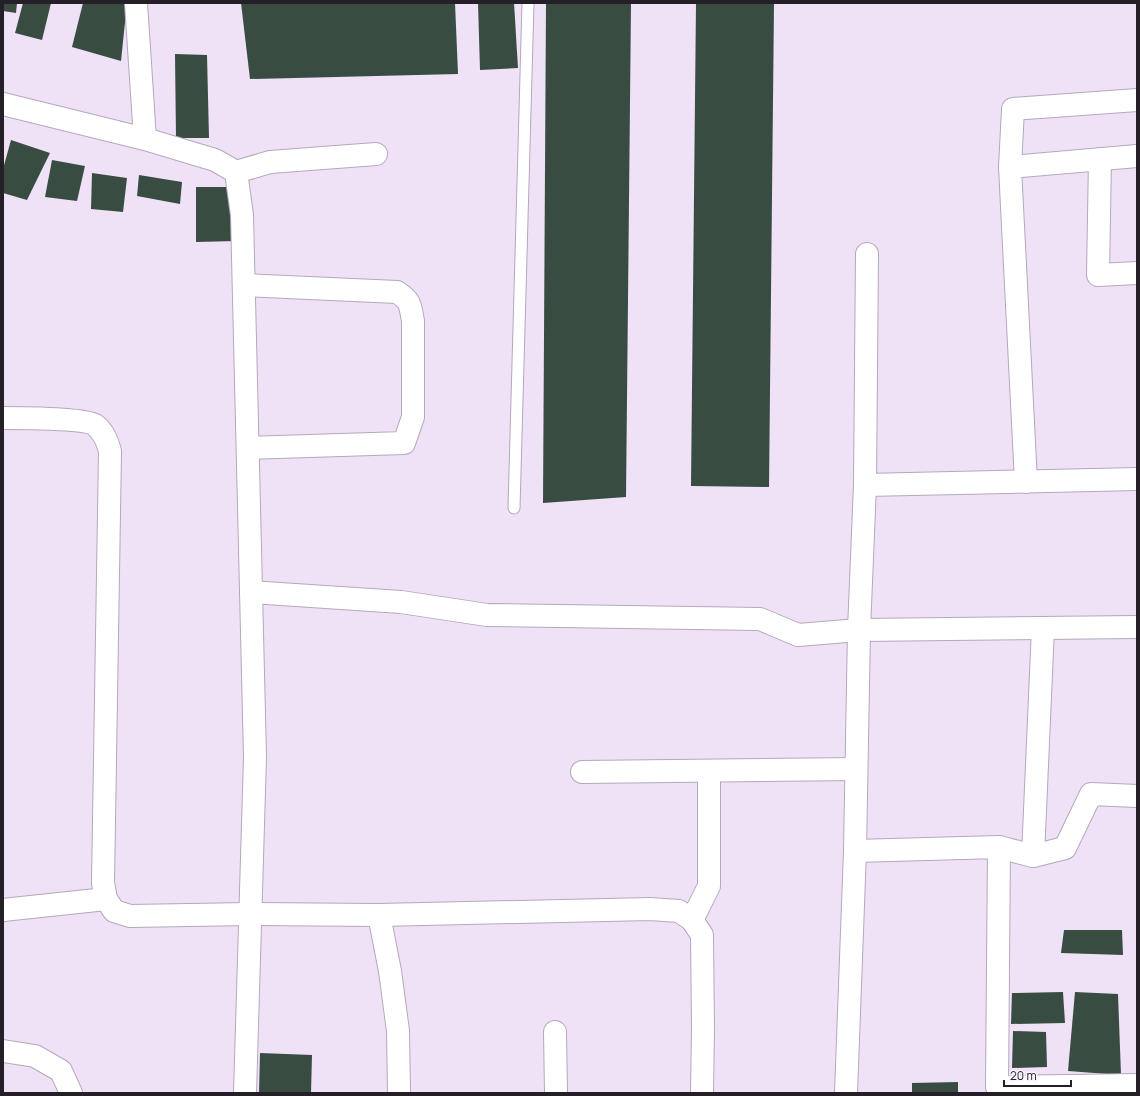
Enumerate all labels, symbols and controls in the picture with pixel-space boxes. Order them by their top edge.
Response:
scale bar [1004,1062,1071,1088]
text: 20 m [1010,1067,1037,1084]

